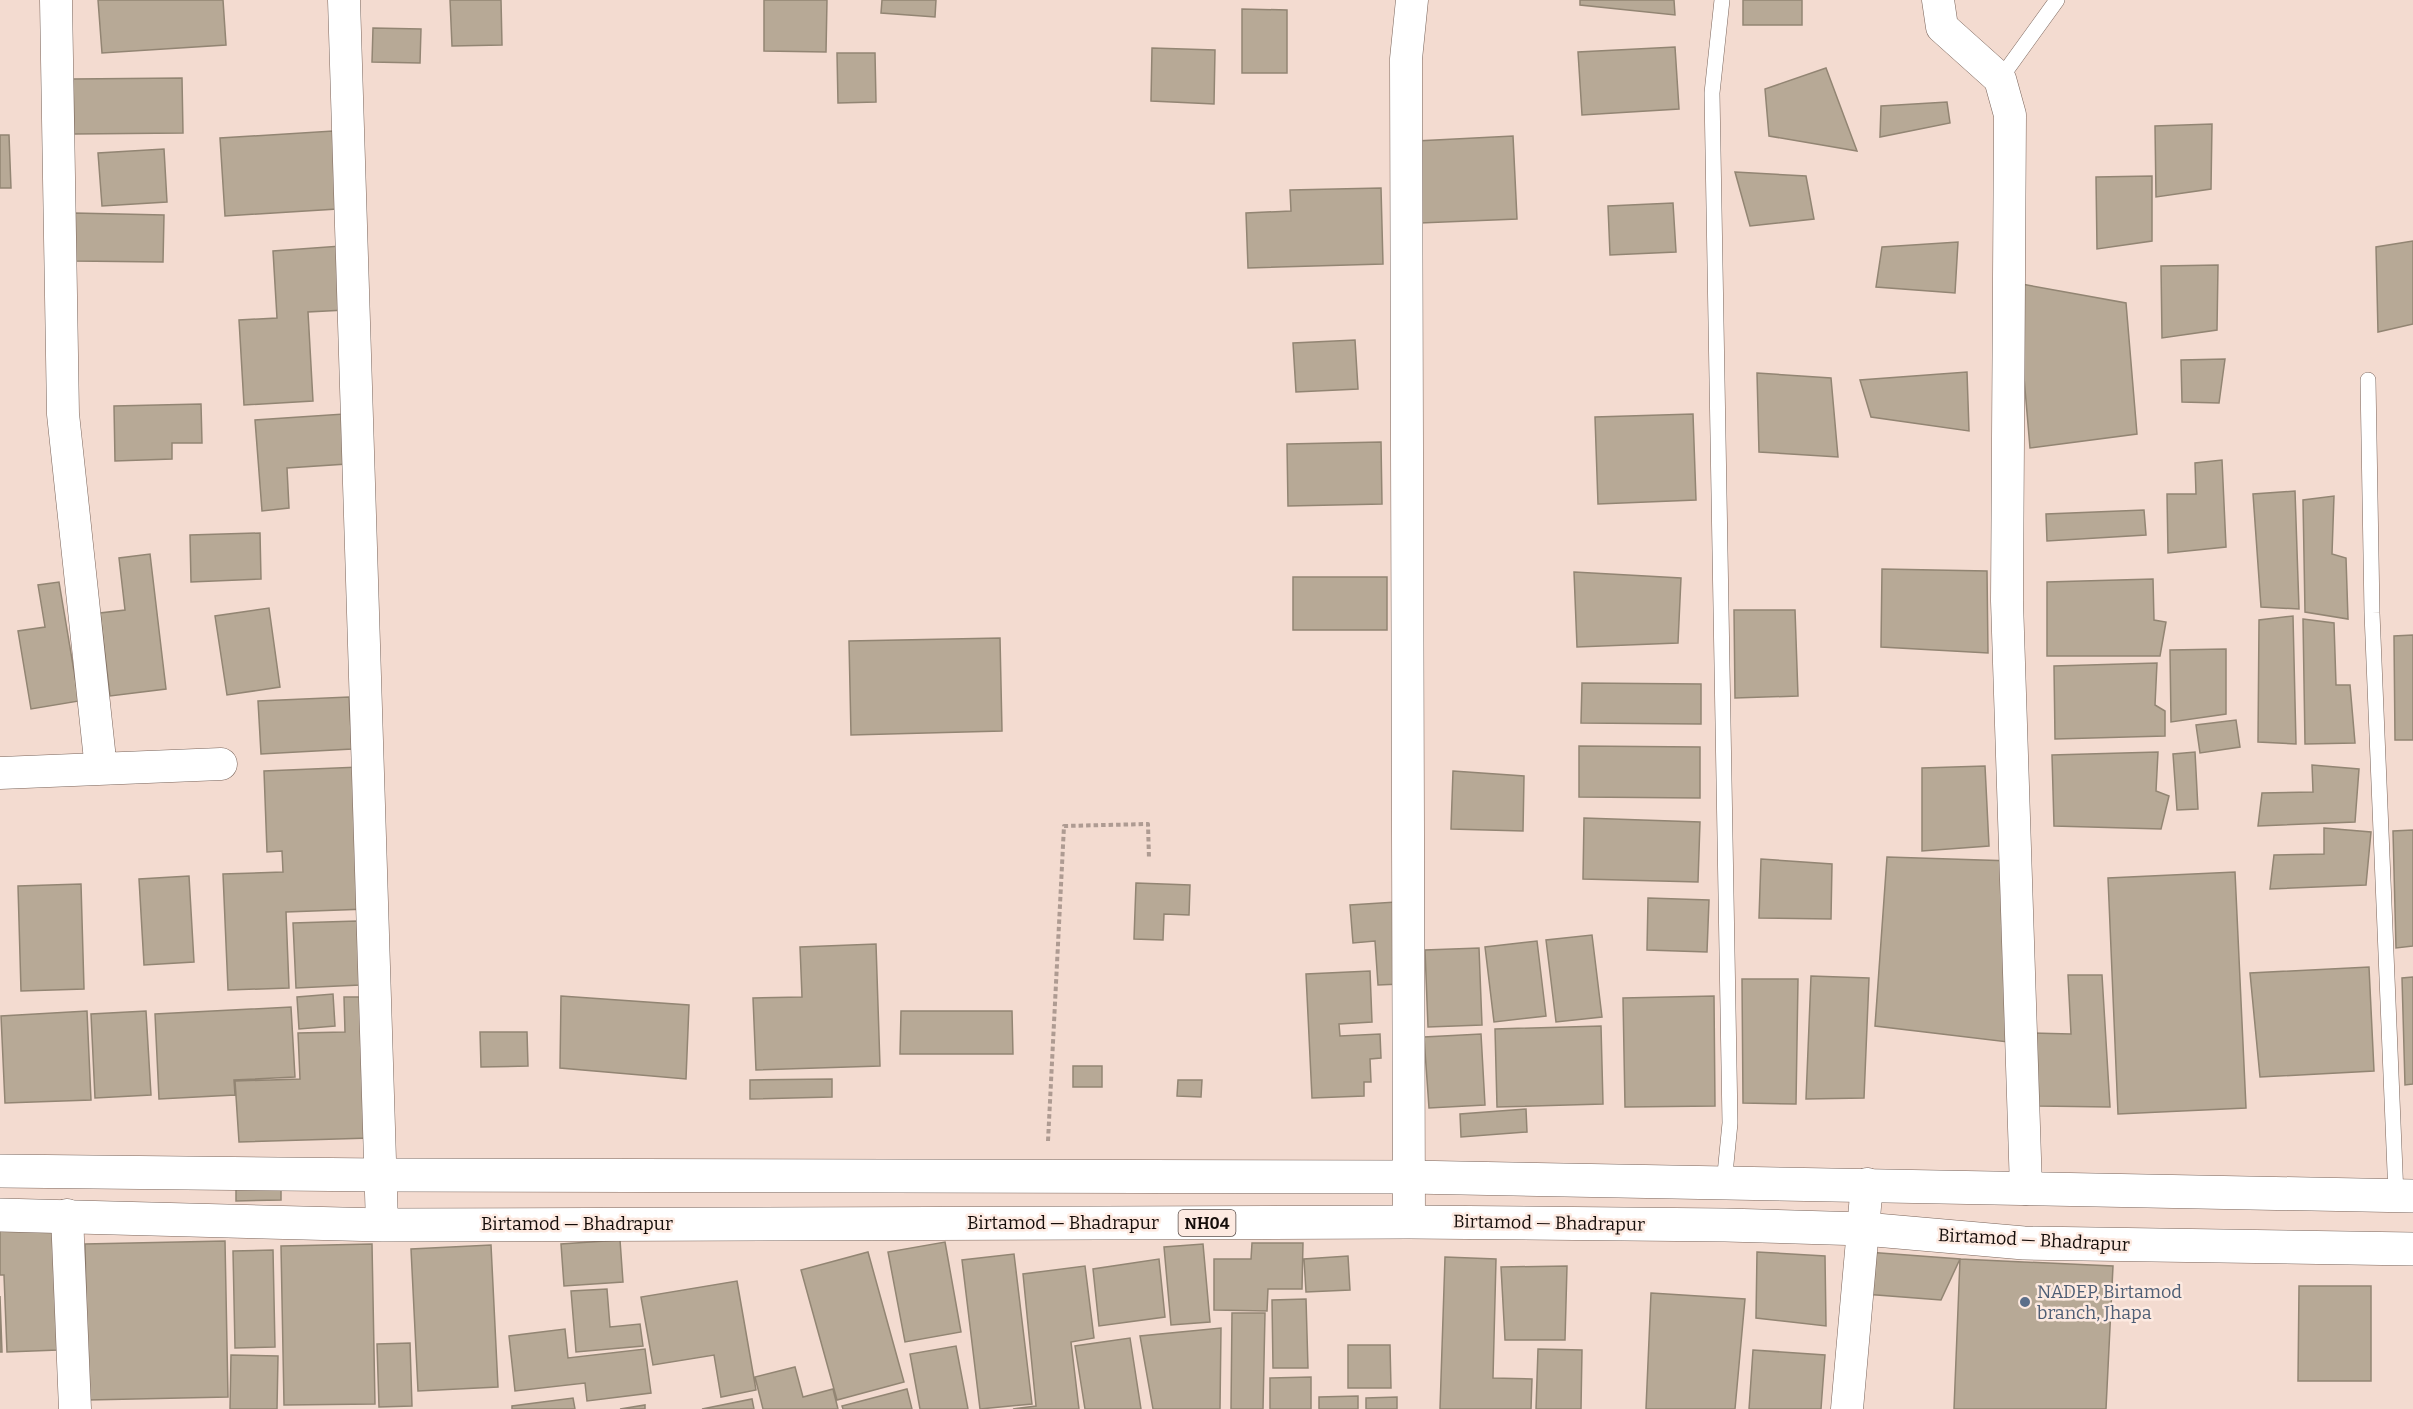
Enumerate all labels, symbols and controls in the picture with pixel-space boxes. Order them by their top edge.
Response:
road number: NH04 [1178,1210,1236,1236]
street label: Birtamod — Bhadrapur [1453,1210,1645,1236]
street label: Birtamod — Bhadrapur [967,1212,1159,1234]
street label: Birtamod — Bhadrapur [481,1213,673,1235]
street label: Birtamod — Bhadrapur [1938,1224,2130,1256]
place label: NADEP, Birtamod branch, Jhapa [2037,1281,2182,1324]
marker: NADEP, Birtamod branch, Jhapa [2018,1295,2032,1309]

